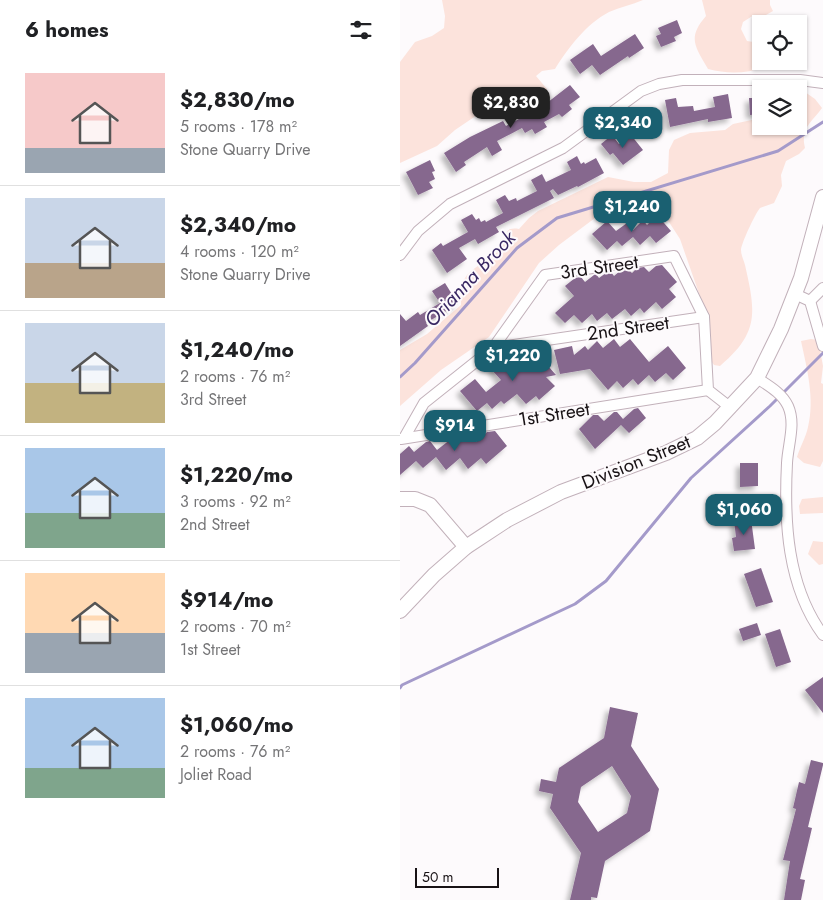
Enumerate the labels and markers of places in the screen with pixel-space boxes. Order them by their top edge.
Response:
pin: $2,830 [470,86,552,129]
pin: $2,340 [582,106,664,149]
pin: $1,240 [591,190,673,233]
pin: $1,220 [472,340,554,382]
pin: $914 [425,410,485,452]
pin: $1,060 [703,494,785,536]

